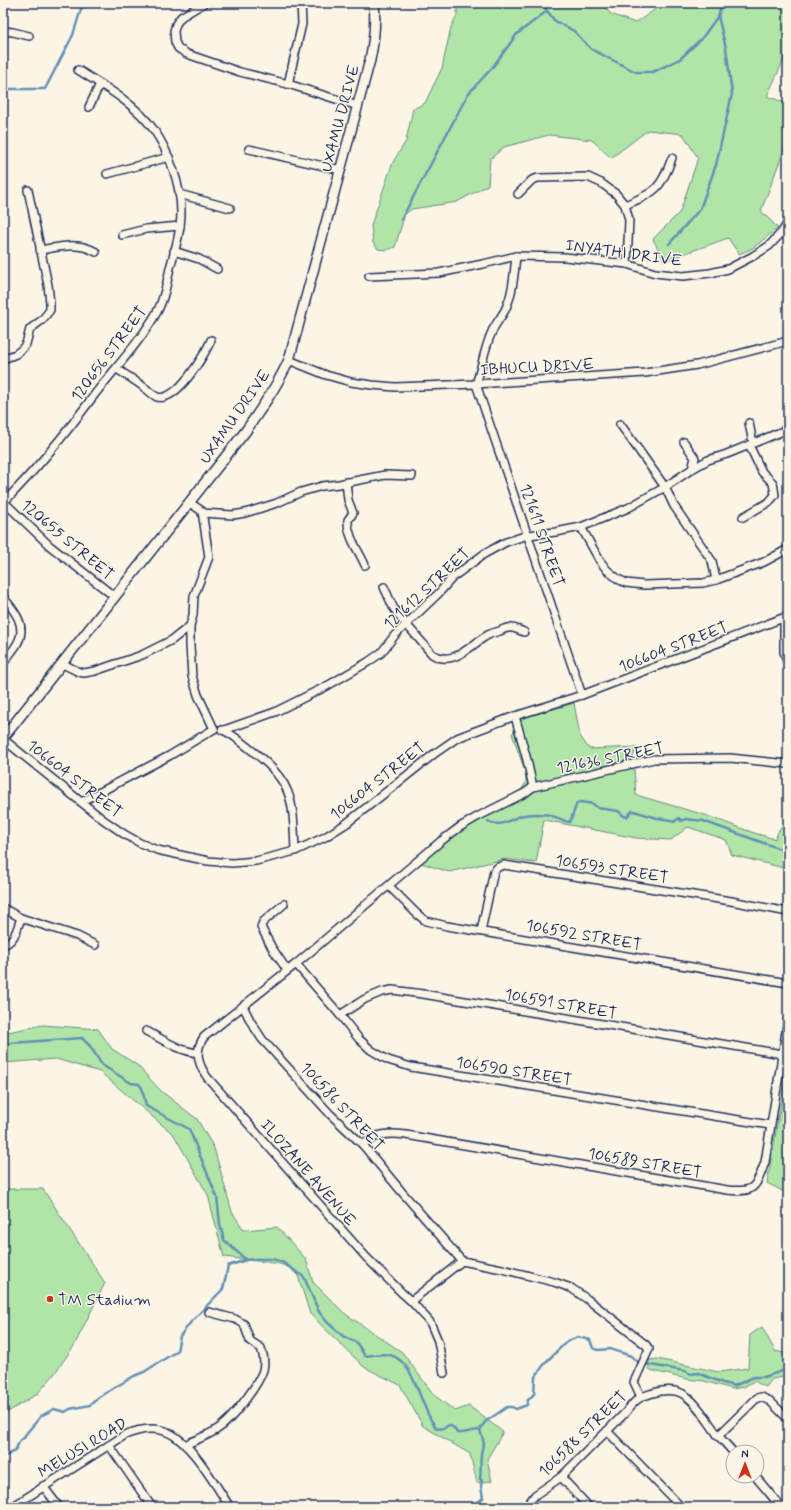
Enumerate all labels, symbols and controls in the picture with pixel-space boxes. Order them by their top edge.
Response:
street label: UXAMU DRIVE [316,62,365,175]
street label: INYATHI DRIVE [564,235,683,272]
street label: 120656 STREET [66,302,152,406]
street label: IBHUCU DRIVE [480,354,595,381]
street label: UXAMU DRIVE [195,366,276,468]
street label: 121611 STREET [514,481,569,590]
street label: 120655 STREET [16,495,118,585]
street label: 121612 STREET [379,544,475,635]
street label: 106604 STREET [616,617,731,678]
street label: 106604 STREET [22,735,126,823]
street label: 106604 STREET [326,737,430,825]
street label: 121636 STREET [555,738,666,779]
street label: 106593 STREET [554,850,670,889]
street label: 106592 STREET [524,915,643,956]
street label: 106591 STREET [503,984,619,1025]
street label: 106590 STREET [454,1052,573,1091]
street label: 106586 STREET [295,1058,389,1156]
street label: ILOZANE AVENUE [255,1115,360,1231]
street label: 106589 STREET [586,1143,703,1184]
place label: TM Stadium [58,1290,151,1311]
marker: TM Stadium [45,1294,55,1304]
street label: 106588 STREET [534,1386,632,1482]
street label: MELUSI ROAD [34,1413,131,1483]
north arrow [725,1444,765,1484]
text: N [741,1448,749,1462]

